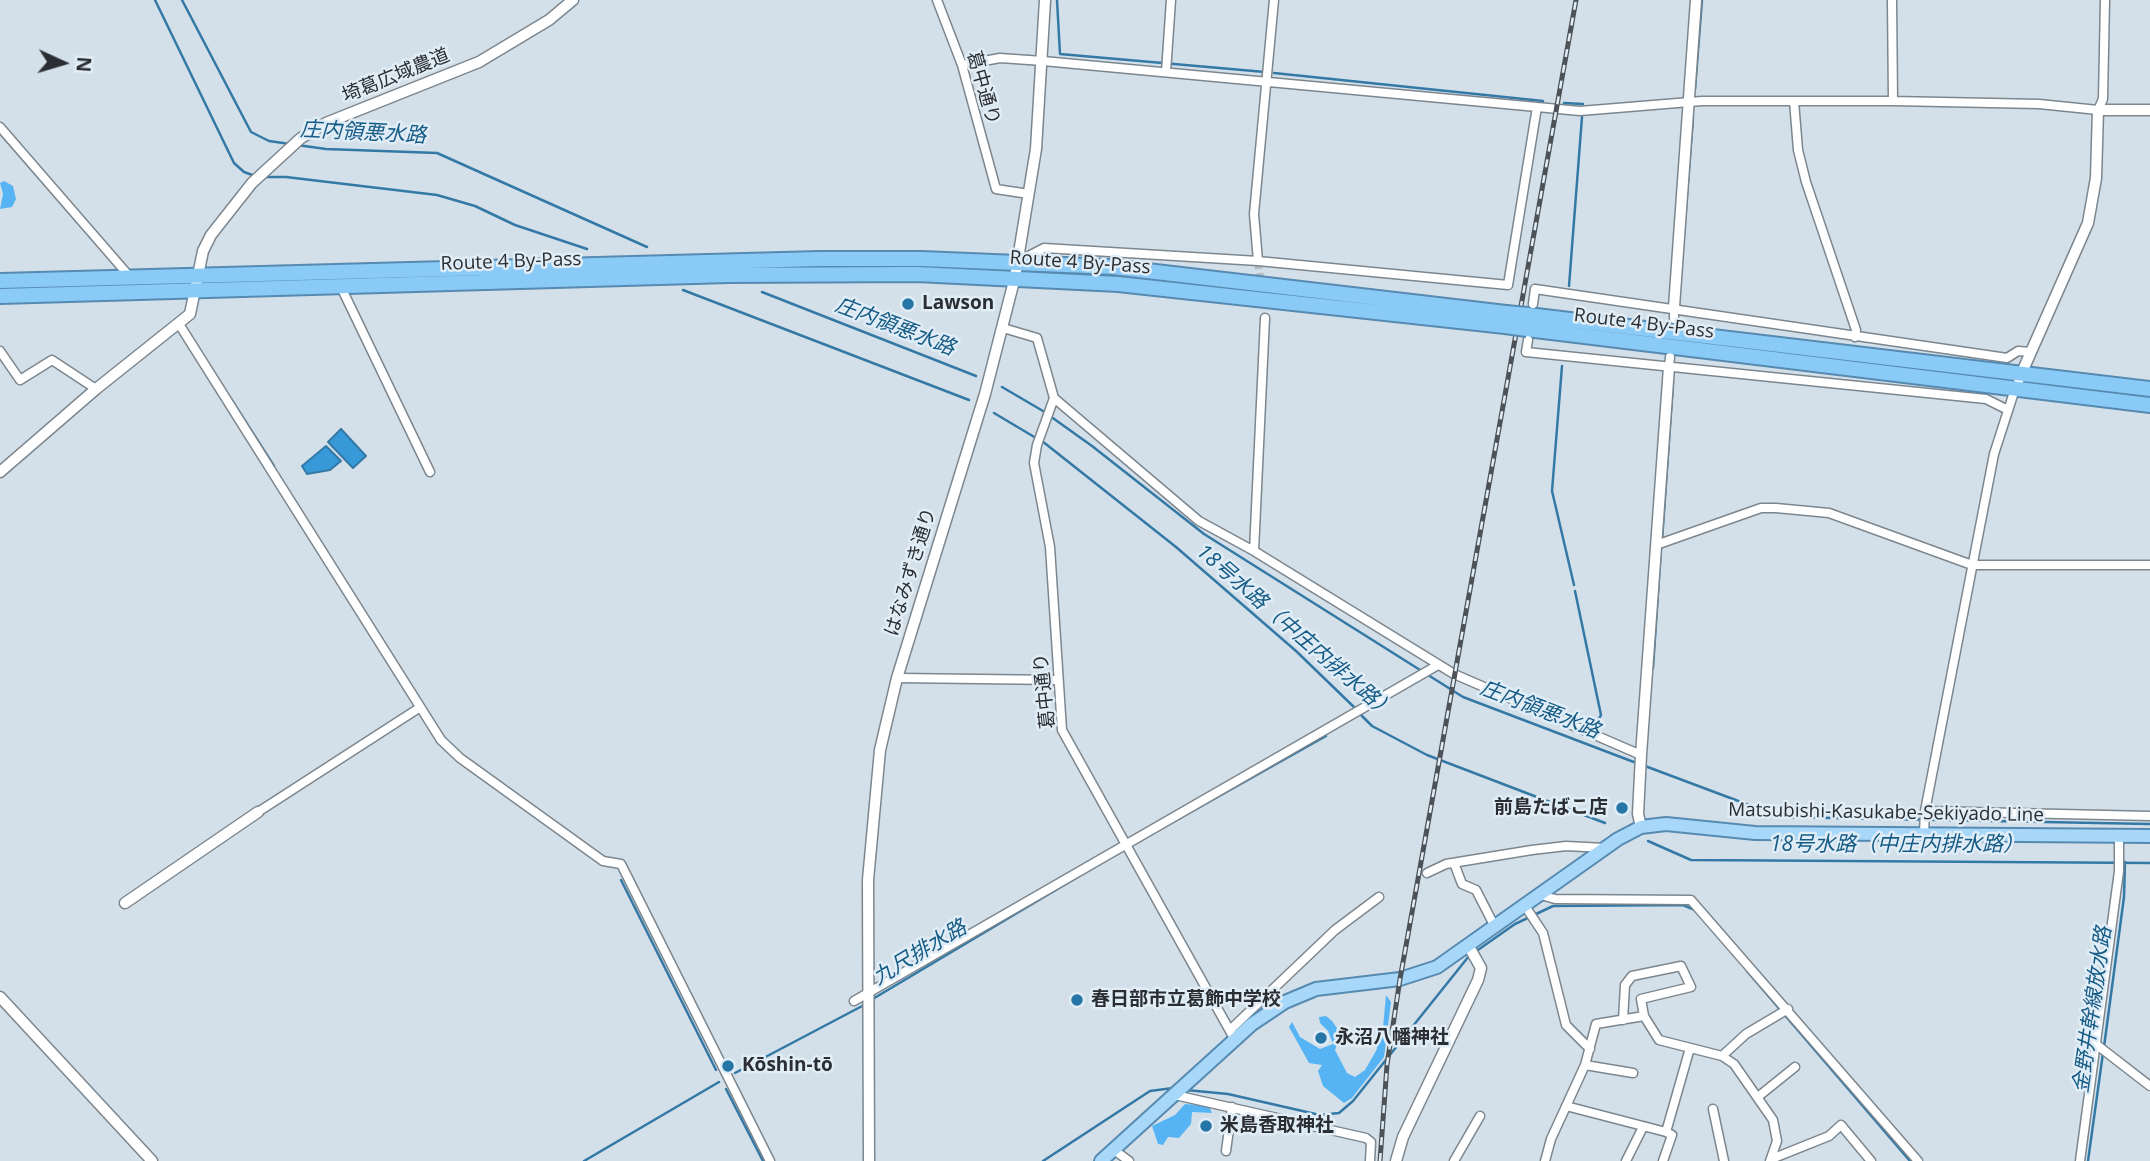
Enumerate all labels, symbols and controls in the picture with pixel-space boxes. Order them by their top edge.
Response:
north arrow [28,28,98,98]
street label: 埼葛広域農道 [339,44,453,108]
street label: 葛中通り [962,48,1004,128]
text: N [70,56,97,73]
water label: 庄内領悪水路 [299,117,427,149]
street label: Route 4 By-Pass [1009,247,1151,279]
street label: Route 4 By-Pass [440,248,582,276]
water label: 庄内領悪水路 [832,293,958,361]
place label: Lawson [922,293,994,315]
marker: Lawson [900,296,916,312]
street label: Route 4 By-Pass [1573,304,1715,344]
street label: はなみずき通り [881,505,941,639]
water label: 18号水路（中庄内排水路） [1191,539,1399,725]
street label: 葛中通り [1030,652,1060,730]
water label: 庄内領悪水路 [1477,676,1603,744]
place label: 前島たばこ店 [1494,797,1608,819]
street label: Matsubishi-Kasukabe-Sekiyado Line [1728,799,2044,827]
marker: 前島たばこ店 [1614,800,1630,816]
water label: 18号水路（中庄内排水路） [1770,832,2024,858]
water label: 九尺排水路 [869,915,971,991]
water label: 金野井幹線放水路 [2069,925,2117,1095]
place label: 春日部市立葛飾中学校 [1091,989,1281,1011]
marker: 春日部市立葛飾中学校 [1069,992,1085,1008]
place label: 永沼八幡神社 [1335,1027,1449,1049]
marker: 永沼八幡神社 [1313,1030,1329,1046]
place label: Kōshin-tō [742,1055,833,1077]
marker: Kōshin-tō [720,1058,736,1074]
place label: 米島香取神社 [1220,1115,1334,1137]
marker: 米島香取神社 [1198,1118,1214,1134]

